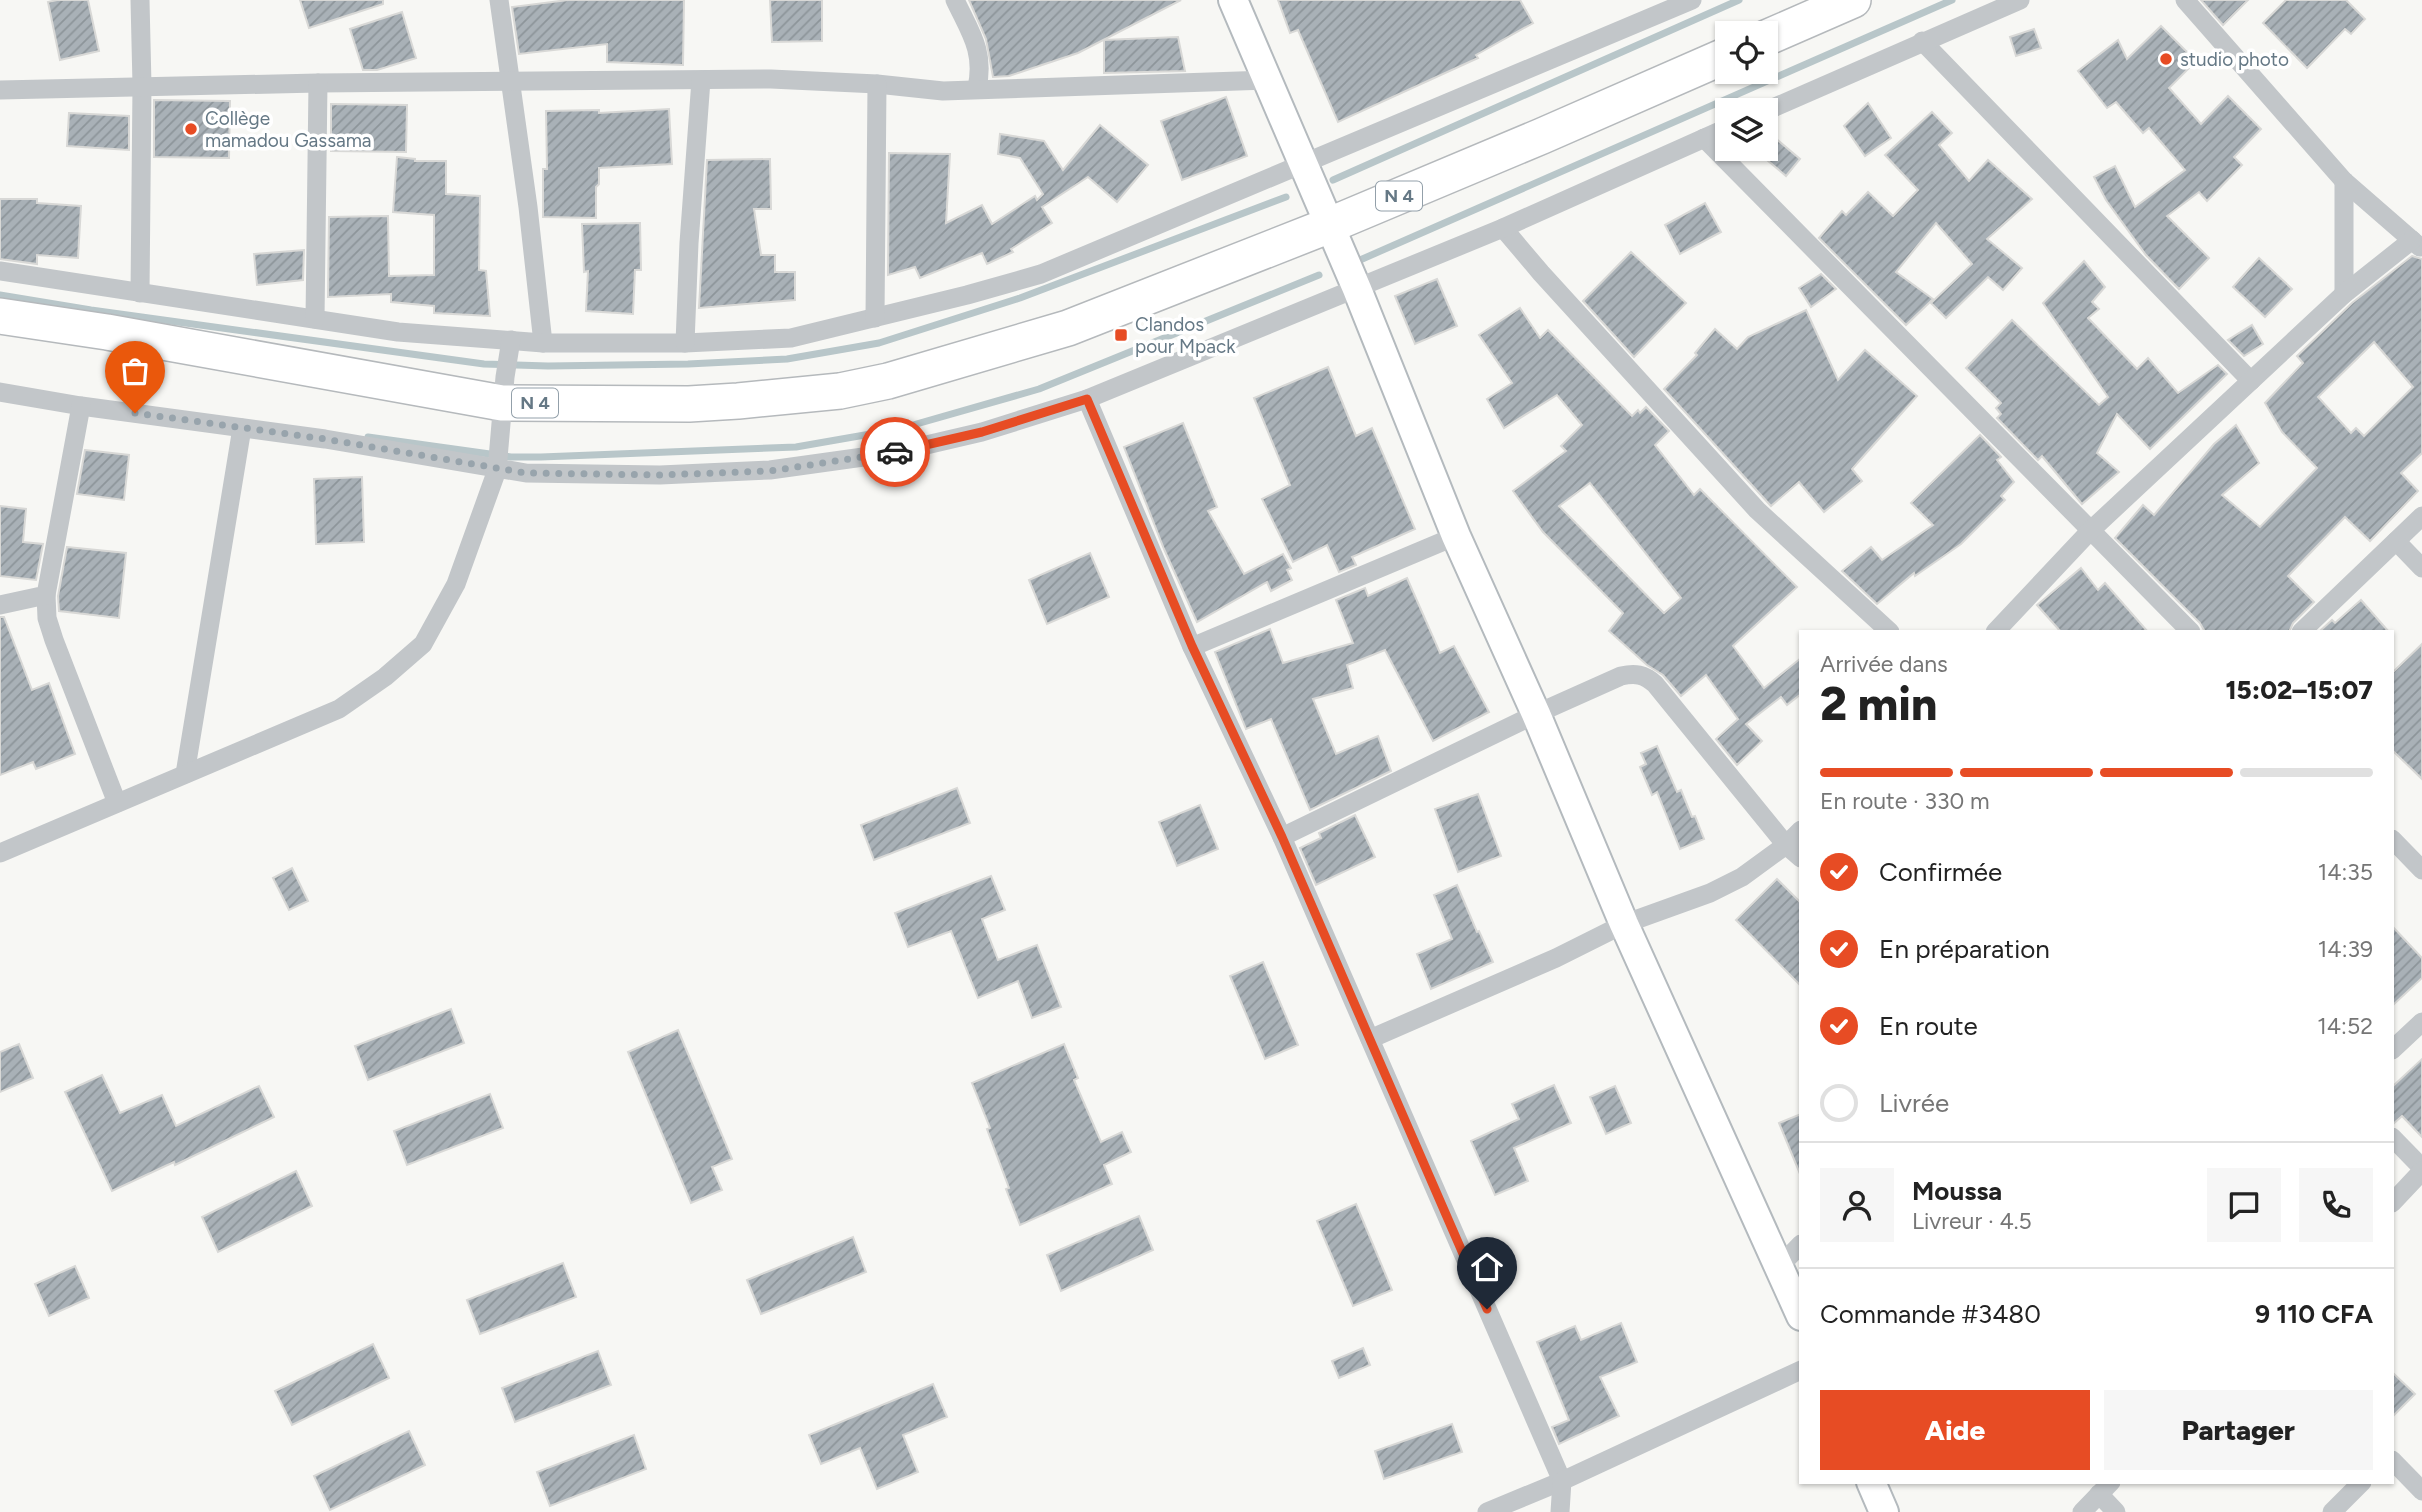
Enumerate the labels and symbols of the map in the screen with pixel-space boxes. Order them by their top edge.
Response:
place label: studio photo [2180,48,2289,71]
marker: studio photo [2158,51,2174,67]
place label: Collège mamadou Gassama [205,107,372,152]
marker: Collège mamadou Gassama [183,121,199,137]
road number: N 4 [1376,182,1422,210]
place label: Clandos pour Mpack [1135,313,1236,358]
marker: Clandos pour Mpack [1113,327,1129,343]
pin [105,341,165,413]
road number: N 4 [512,388,558,418]
courier [860,417,930,487]
pin [1457,1237,1517,1309]

